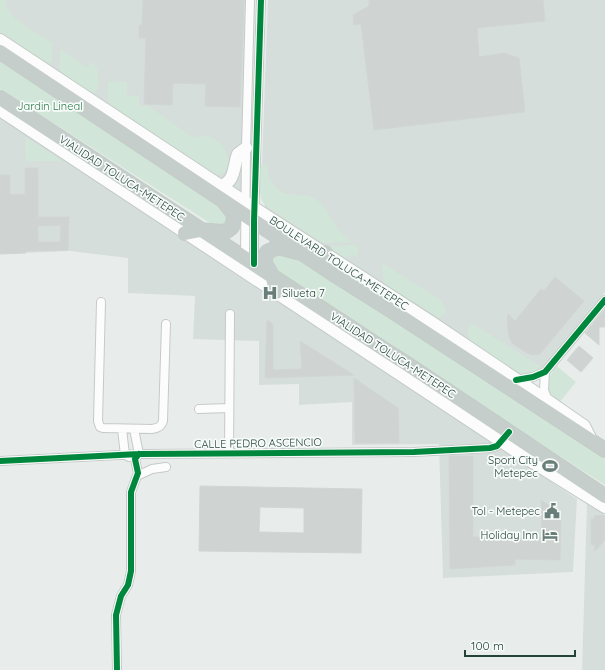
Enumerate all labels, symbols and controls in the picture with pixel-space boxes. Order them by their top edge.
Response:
park label: Jardin Lineal [17,99,83,113]
street label: VIALIDAD TOLUCA-METEPEC [57,132,187,224]
street label: BOULEVARD TOLUCA-METEPEC [267,213,411,313]
hospital icon: Silueta 7 [261,284,279,302]
place label: Silueta 7 [282,286,325,300]
street label: VIALIDAD TOLUCA-METEPEC [328,309,458,401]
street label: CALLE PEDRO ASCENCIO [194,435,322,451]
place label: Sport City Metepec [488,453,538,480]
sports icon: Sport City Metepec [541,457,559,475]
public building icon: Tol - Metepec [543,502,561,520]
place label: Tol - Metepec [471,504,540,518]
hotel icon: Holiday Inn [541,526,559,544]
place label: Holiday Inn [481,528,538,542]
scale bar [465,632,575,658]
text: 100 m [471,638,504,653]

